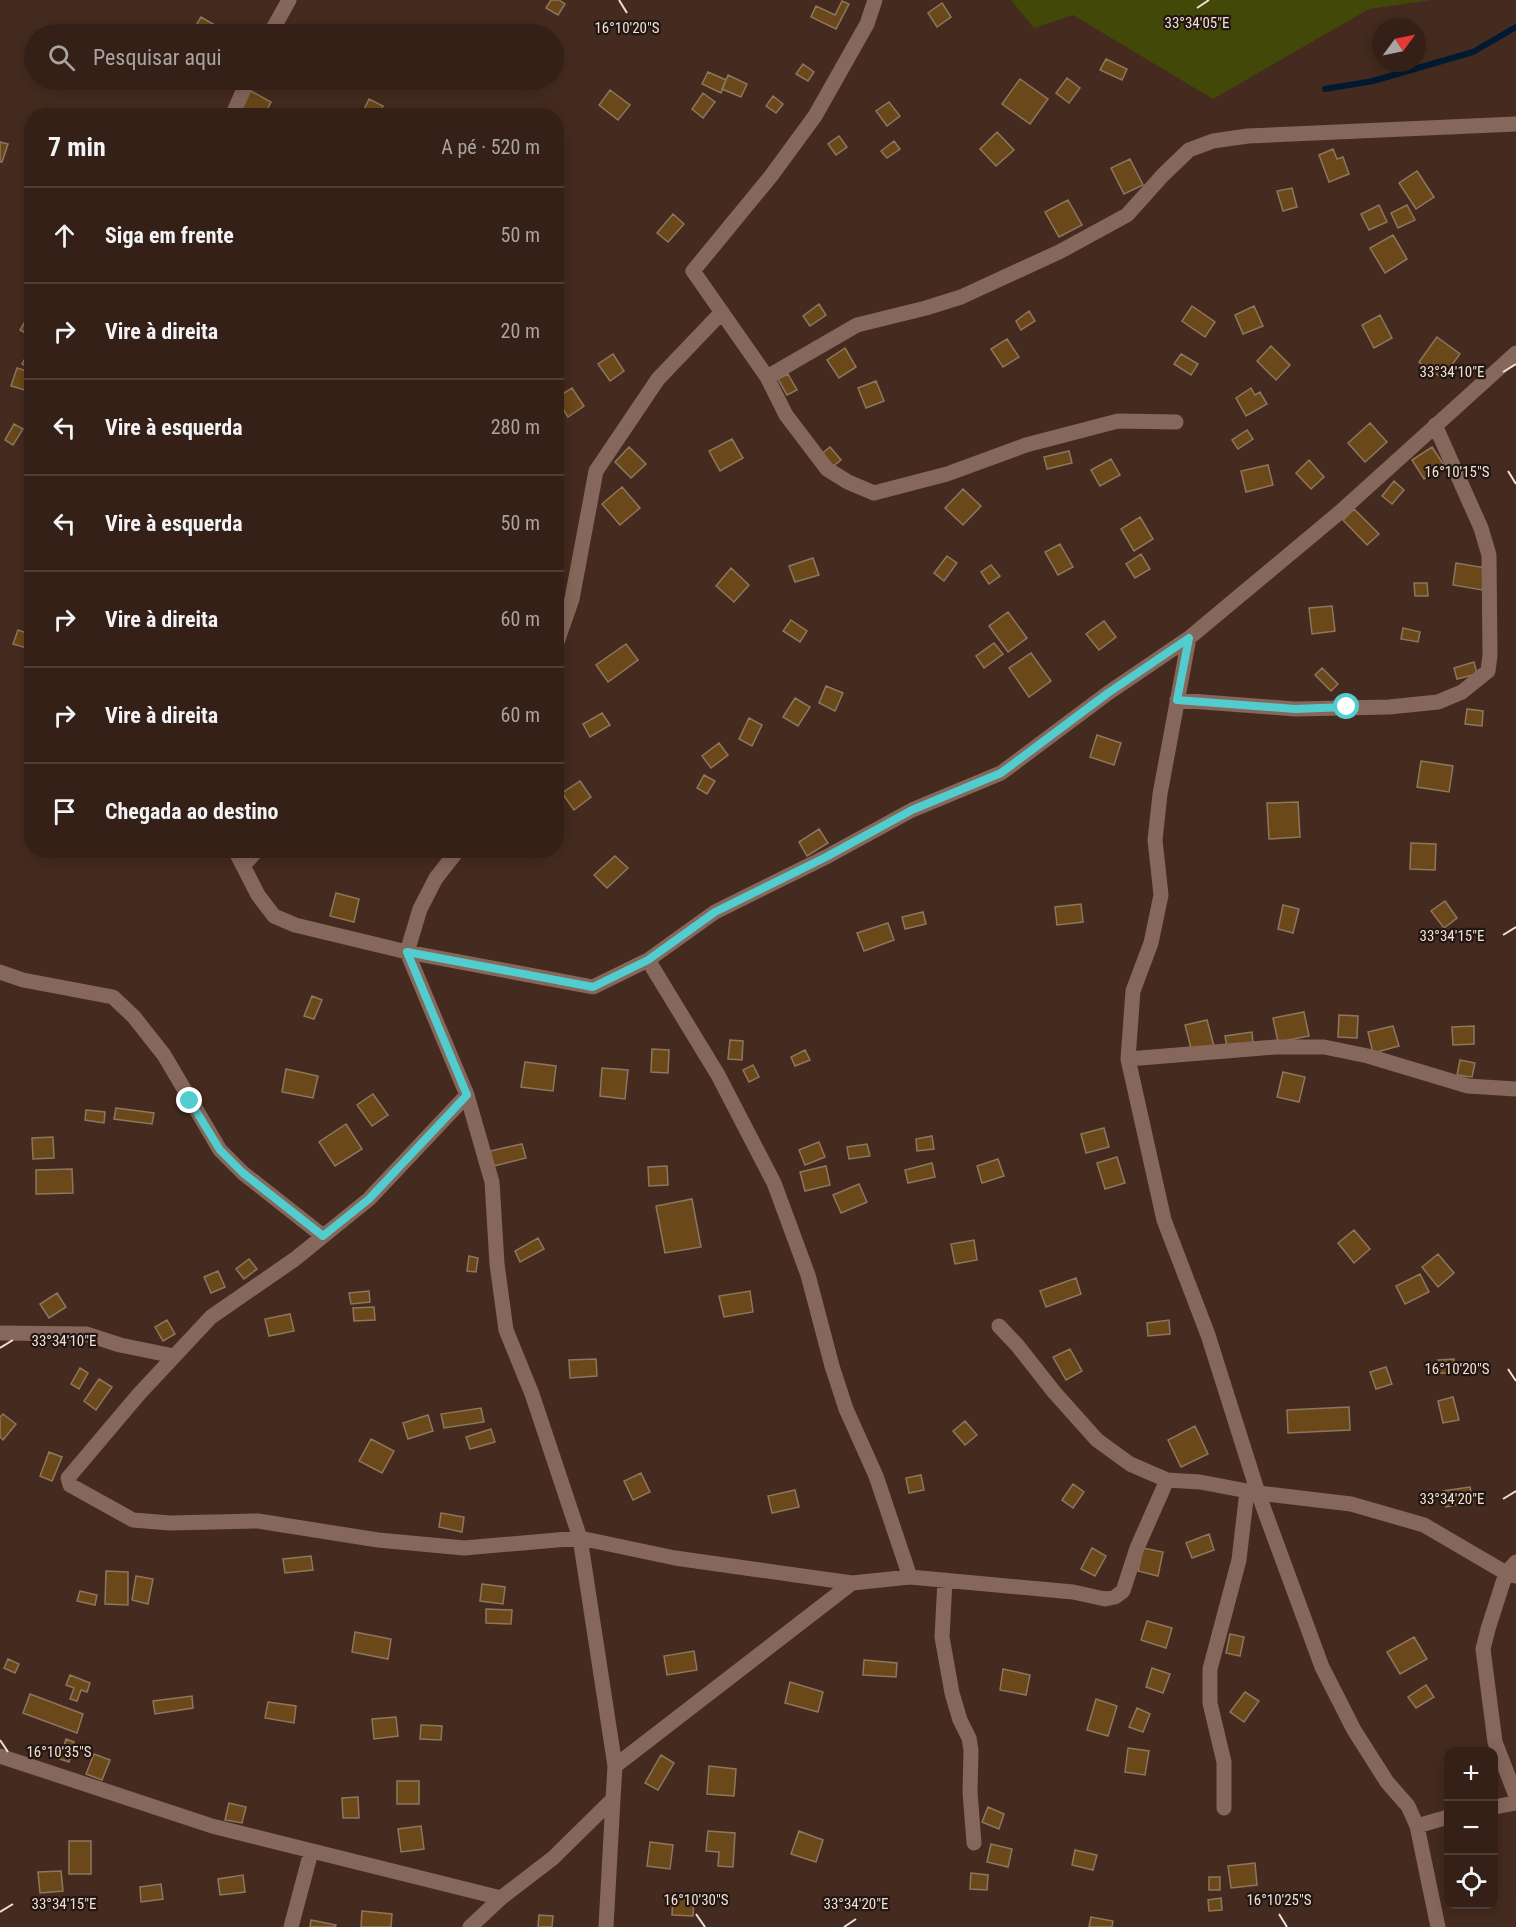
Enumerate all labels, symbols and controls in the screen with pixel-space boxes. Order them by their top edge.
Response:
text: 33°34'05"E [1165,14,1229,32]
north arrow [1372,18,1426,72]
text: 16°10'20"S [594,19,660,37]
search box [24,24,564,90]
icon: search [45,41,78,74]
text: Pesquisar aqui [93,45,222,70]
text: 7 min [48,132,106,162]
text: A pé · 520 m [441,135,540,159]
icon: ahead [48,219,81,252]
text: Siga em frente [105,223,234,248]
text: 50 m [501,223,540,247]
icon: right [48,315,81,348]
text: Vire à direita [105,319,218,344]
text: 20 m [501,319,540,343]
text: 33°34'10"E [1420,363,1484,381]
icon: left [48,411,81,444]
text: Vire à esquerda [105,415,243,440]
text: 280 m [491,415,540,439]
text: 16°10'15"S [1424,463,1490,481]
icon: left [48,507,81,540]
text: Vire à esquerda [105,511,243,536]
text: 50 m [501,511,540,535]
icon: right [48,603,81,636]
text: Vire à direita [105,607,218,632]
text: 60 m [501,607,540,631]
route start [1333,693,1359,719]
icon: right [48,699,81,732]
text: Vire à direita [105,703,218,728]
text: 60 m [501,703,540,727]
icon: arrive [48,795,81,828]
text: Chegada ao destino [105,799,279,824]
text: 33°34'15"E [1420,927,1484,945]
route end [176,1087,202,1113]
text: 33°34'10"E [32,1332,96,1350]
text: 16°10'20"S [1424,1360,1490,1378]
text: 33°34'20"E [1420,1490,1484,1508]
text: 16°10'35"S [26,1743,92,1761]
map controls [1444,1747,1498,1909]
button: + [1444,1747,1498,1801]
button: − [1444,1801,1498,1855]
button: locate [1444,1855,1498,1909]
text: 16°10'30"S [663,1891,729,1909]
text: 16°10'25"S [1246,1891,1312,1909]
text: 33°34'15"E [32,1895,96,1913]
text: 33°34'20"E [824,1895,888,1913]

